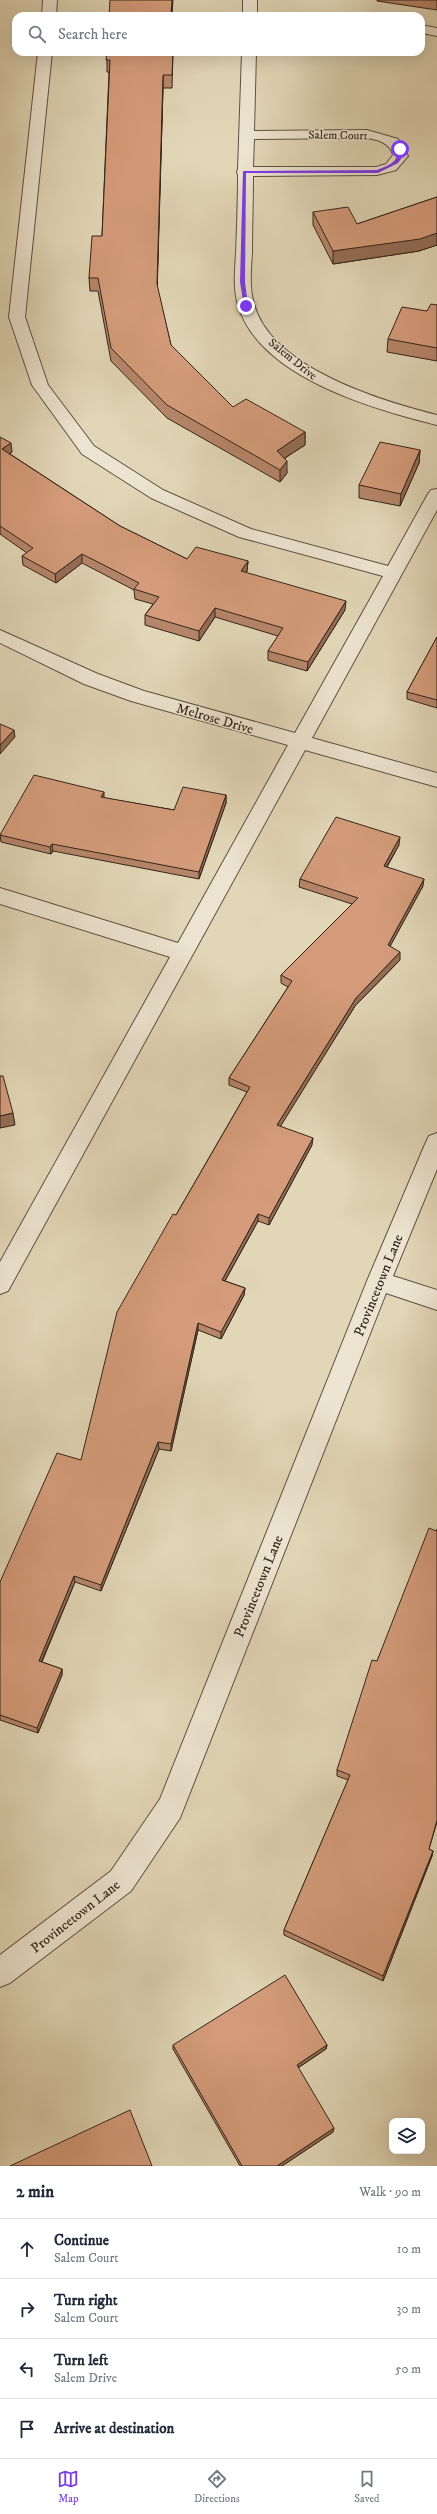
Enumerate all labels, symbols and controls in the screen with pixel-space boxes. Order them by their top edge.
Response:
search box [12,12,425,56]
icon: search [26,23,48,45]
text: Search here [58,25,127,44]
street label: Salem Court [308,127,368,144]
route start [391,140,409,158]
route end [237,297,255,315]
street label: Salem Drive [265,335,320,384]
street label: Melrose Drive [174,699,255,739]
street label: Provincetown Lane [350,1231,408,1339]
street label: Provincetown Lane [230,1532,288,1640]
street label: Provincetown Lane [27,1876,124,1957]
map controls [389,2118,425,2154]
button: layers [389,2118,425,2154]
text: 2 min [16,2181,54,2203]
text: Walk · 90 m [359,2184,421,2200]
text: Continue [54,2231,109,2250]
icon: ahead [16,2238,38,2260]
text: 10 m [397,2241,421,2257]
text: Salem Court [54,2250,118,2266]
text: Turn right [54,2291,117,2310]
icon: right [16,2298,38,2320]
text: 30 m [397,2301,421,2317]
text: Salem Court [54,2310,118,2326]
text: Turn left [54,2351,108,2370]
icon: left [16,2358,38,2380]
text: 50 m [395,2361,421,2377]
text: Salem Drive [54,2370,117,2386]
icon: arrive [16,2418,38,2440]
text: Arrive at destination [54,2419,174,2438]
tab: Map [57,2468,79,2506]
tab: Directions [194,2468,240,2506]
tab: Saved [354,2468,380,2506]

